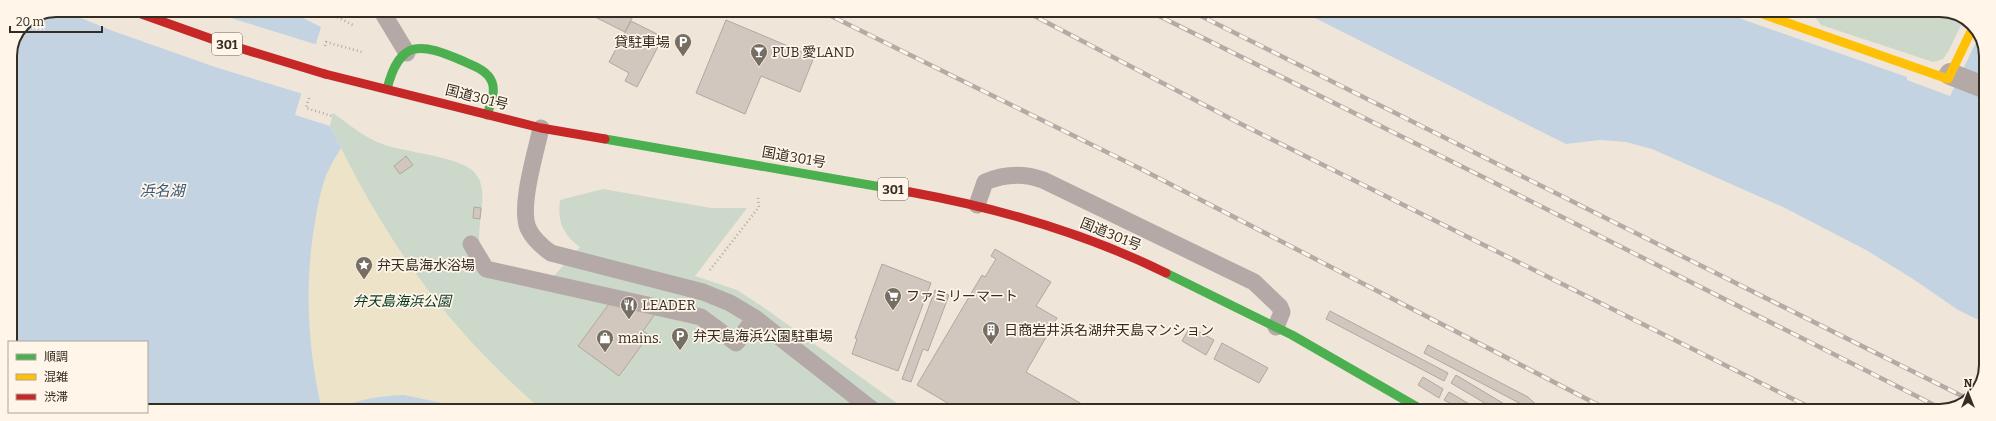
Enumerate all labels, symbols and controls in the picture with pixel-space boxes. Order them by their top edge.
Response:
scale bar [10,8,102,34]
text: 20 m [16,15,45,29]
parking icon: 貸駐車場 [673,32,693,57]
road number: 301 [212,33,242,55]
place label: 貸駐車場 [614,34,670,51]
bar icon: PUB 愛LAND [749,42,769,67]
place label: PUB 愛LAND [772,44,855,61]
street label: 国道301号 [443,81,510,114]
street label: 国道301号 [761,144,827,171]
road number: 301 [878,178,908,200]
water label: 浜名湖 [139,182,186,200]
street label: 国道301号 [1078,214,1144,254]
place icon: 弁天島海水浴場 [354,255,374,280]
place label: 弁天島海水浴場 [377,257,475,274]
supermarket icon: ファミリーマート [883,286,903,311]
place label: ファミリーマート [906,288,1018,305]
park label: 弁天島海浜公園 [353,293,453,310]
restaurant icon: LEADER [619,295,639,320]
place label: LEADER [642,297,696,314]
building icon: 日商岩井浜名湖弁天島マンション [981,320,1001,345]
place label: 日商岩井浜名湖弁天島マンション [1004,322,1214,339]
parking icon: 弁天島海浜公園駐車場 [670,326,690,351]
shop icon: mains. [595,328,615,353]
place label: 弁天島海浜公園駐車場 [693,328,833,345]
place label: mains. [618,330,661,347]
legend [8,341,148,413]
text: 順調 [44,350,68,364]
text: 混雑 [44,370,68,384]
north arrow [1948,373,1988,413]
text: N [1964,377,1973,390]
text: 渋滞 [44,390,68,404]

